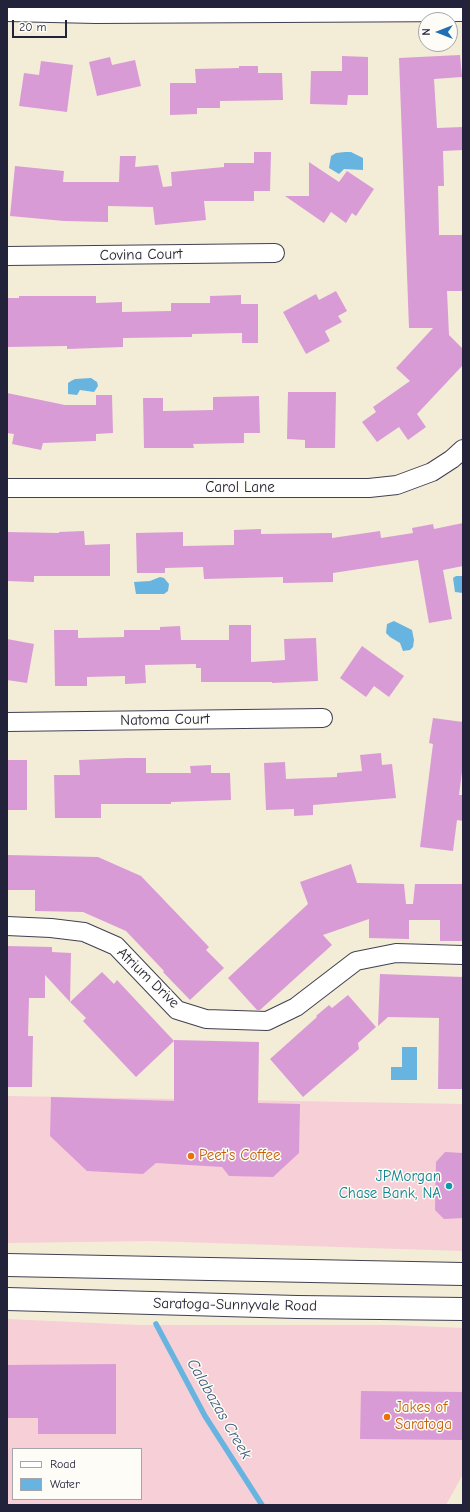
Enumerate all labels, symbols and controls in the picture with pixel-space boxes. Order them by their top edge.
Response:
scale bar [14,12,69,38]
north arrow [418,12,458,52]
text: 20 m [19,20,47,34]
text: N [420,28,433,36]
street label: Covina Court [99,245,183,265]
street label: Carol Lane [205,479,275,497]
street label: Natoma Court [120,710,210,730]
street label: Atrium Drive [113,944,183,1012]
place label: Peet's Coffee [199,1147,280,1165]
marker: Peet's Coffee [186,1151,196,1161]
place label: JPMorgan Chase Bank, NA [339,1168,441,1203]
marker: JPMorgan Chase Bank, NA [444,1181,454,1191]
street label: Saratoga-Sunnyvale Road [153,1295,317,1315]
water label: Calabazas Creek [182,1355,256,1463]
place label: Jakes of Saratoga [395,1399,452,1434]
marker: Jakes of Saratoga [382,1412,392,1422]
legend [12,1448,142,1500]
text: Road [50,1457,76,1471]
text: Water [50,1477,80,1491]

